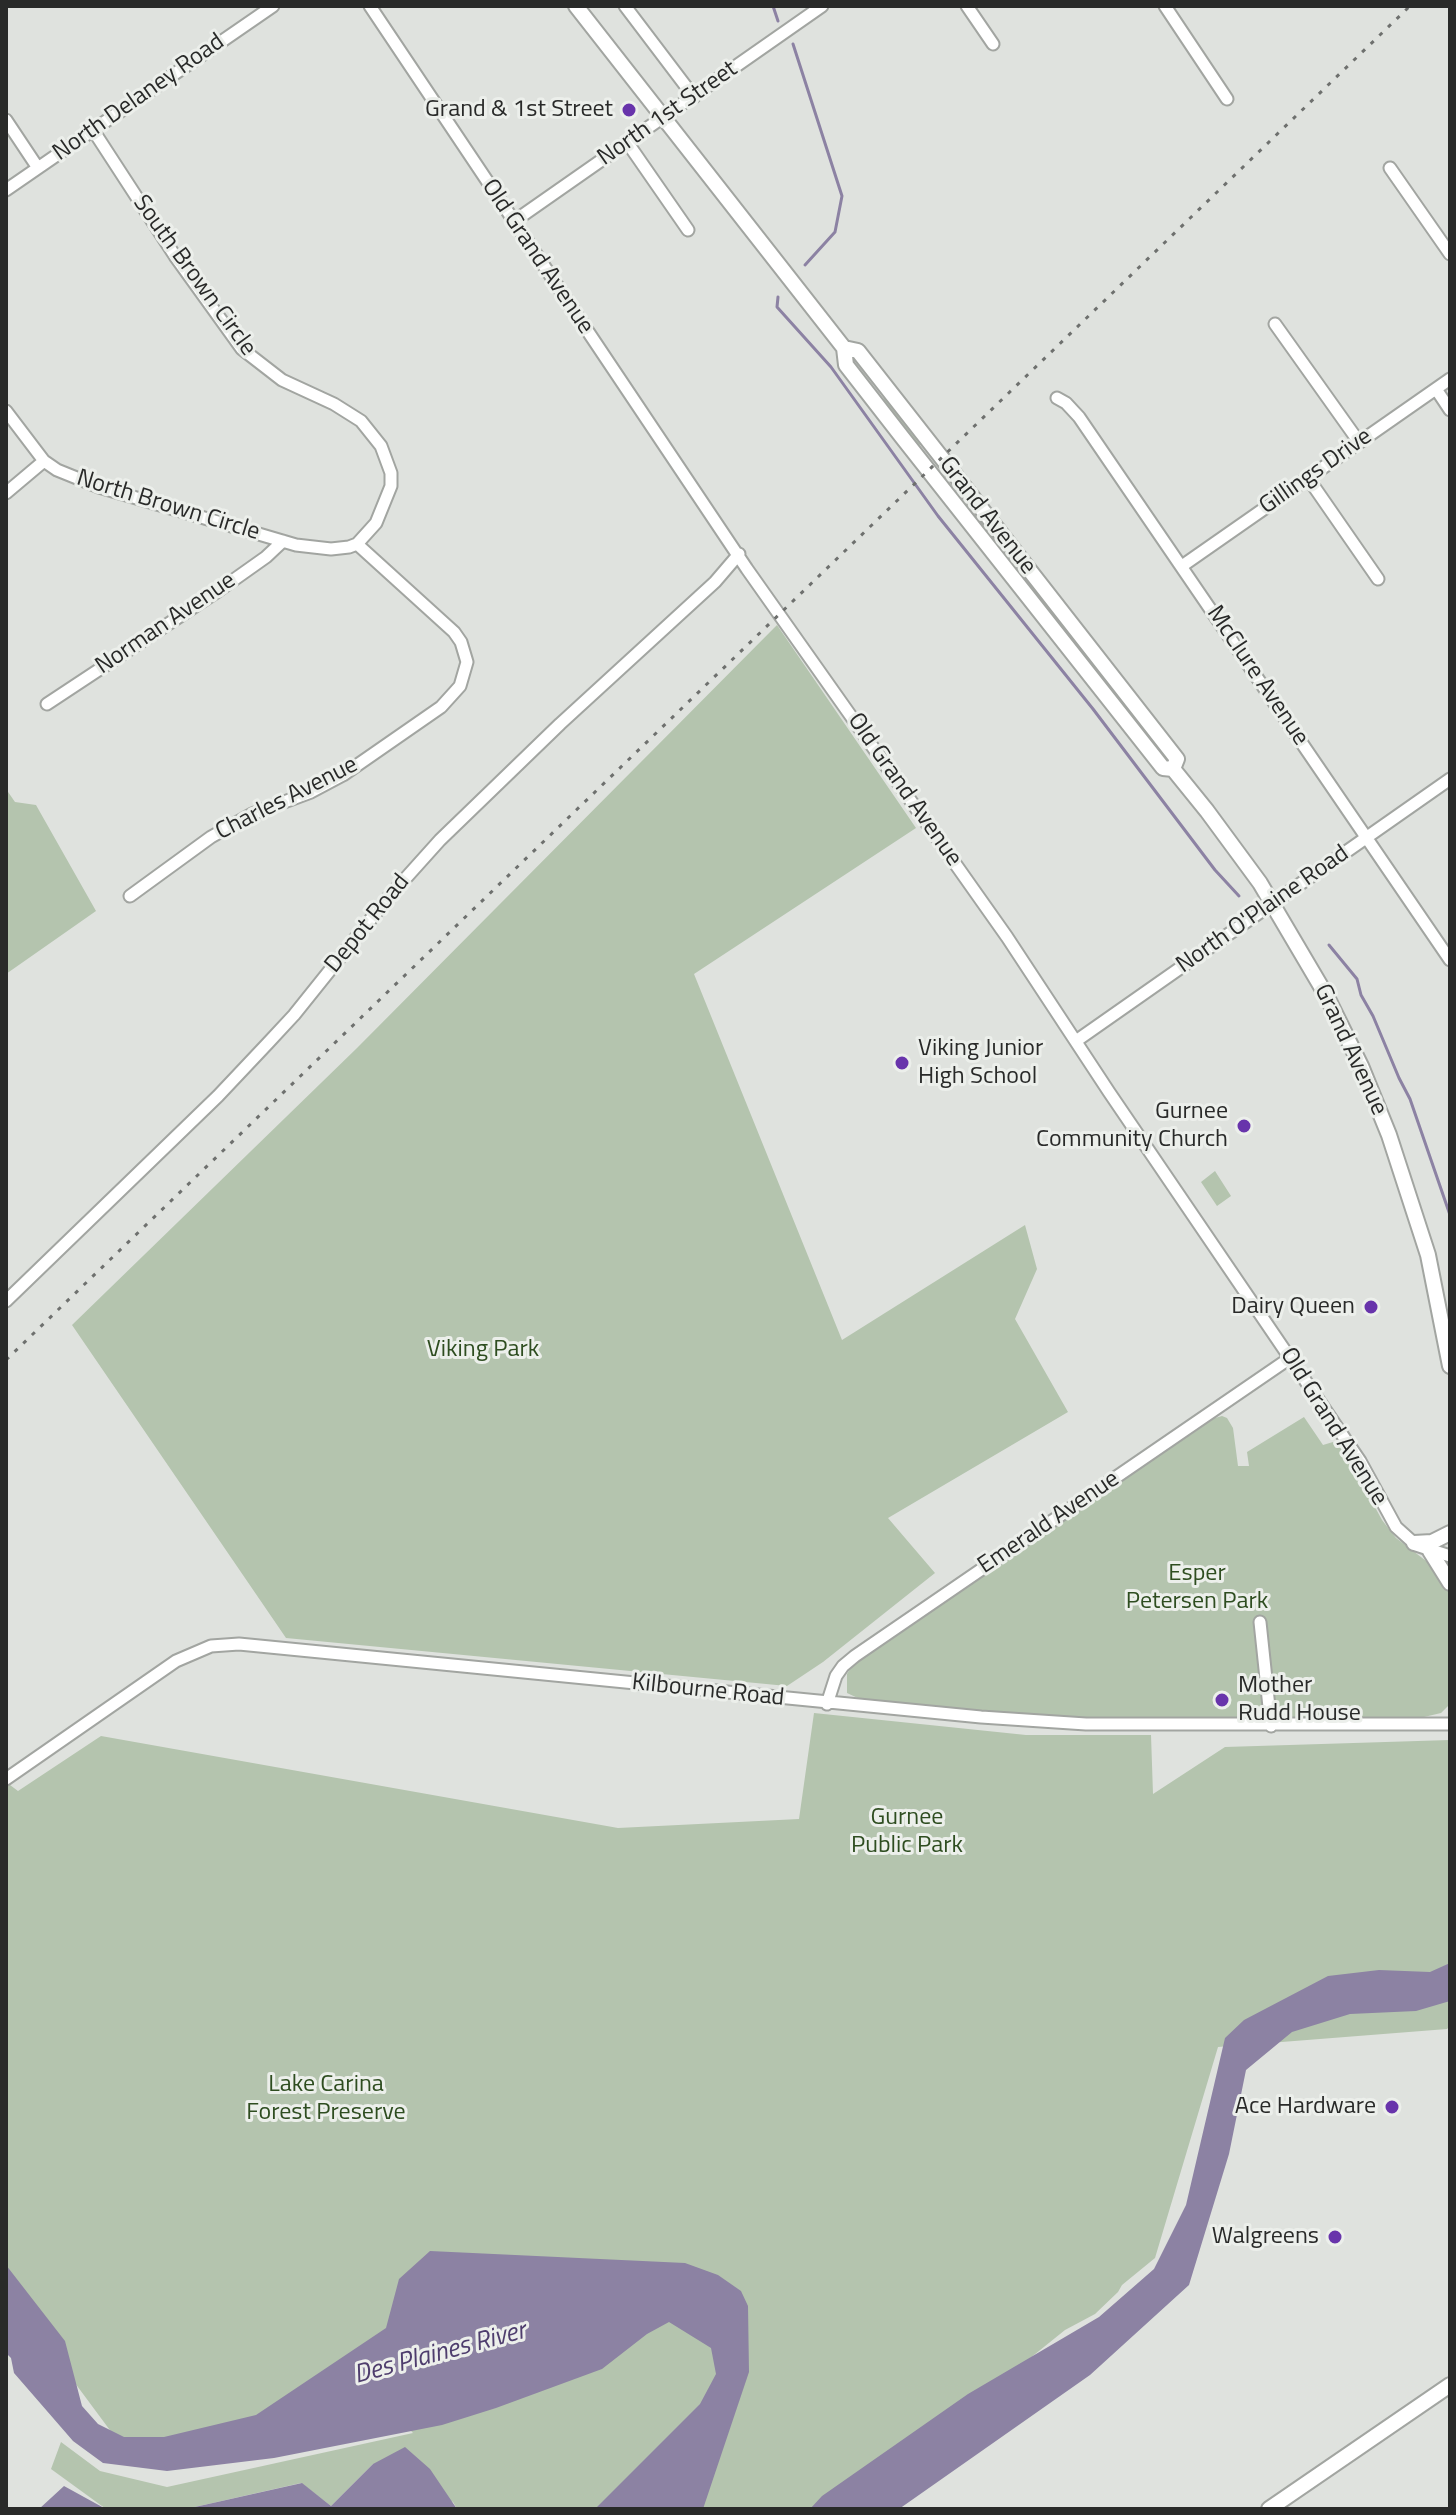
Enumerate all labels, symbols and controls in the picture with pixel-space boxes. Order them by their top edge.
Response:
street label: North Delaney Road [48,28,230,168]
street label: North 1st Street [593,55,743,173]
place label: Grand & 1st Street [425,96,613,124]
marker: Grand & 1st Street [620,101,638,119]
street label: Old Grand Avenue [475,174,599,340]
street label: South Brown Circle [126,190,262,362]
street label: Gillings Drive [1254,423,1378,521]
street label: Grand Avenue [932,452,1042,580]
street label: North Brown Circle [73,464,263,548]
street label: Norman Avenue [91,567,241,681]
street label: McClure Avenue [1200,601,1314,751]
street label: Old Grand Avenue [840,708,968,872]
street label: Charles Avenue [211,751,363,847]
street label: North O'Plaine Road [1171,840,1355,980]
street label: Depot Road [320,869,416,979]
street label: Grand Avenue [1307,980,1393,1120]
place label: Viking Junior High School [918,1035,1043,1091]
marker: Viking Junior High School [893,1054,911,1072]
place label: Gurnee Community Church [1036,1098,1228,1154]
marker: Gurnee Community Church [1235,1117,1253,1135]
place label: Dairy Queen [1231,1293,1355,1321]
marker: Dairy Queen [1362,1298,1380,1316]
park label: Viking Park [427,1336,539,1364]
street label: Old Grand Avenue [1273,1343,1393,1511]
street label: Emerald Avenue [973,1465,1125,1581]
park label: Esper Petersen Park [1126,1560,1268,1616]
street label: Kilbourne Road [630,1669,786,1713]
place label: Mother Rudd House [1238,1672,1361,1728]
marker: Mother Rudd House [1213,1691,1231,1709]
park label: Gurnee Public Park [851,1804,963,1860]
park label: Lake Carina Forest Preserve [246,2071,406,2127]
place label: Ace Hardware [1235,2093,1376,2121]
marker: Ace Hardware [1383,2098,1401,2116]
place label: Walgreens [1212,2223,1319,2251]
marker: Walgreens [1326,2228,1344,2246]
water label: Des Plaines River [351,2316,529,2392]

